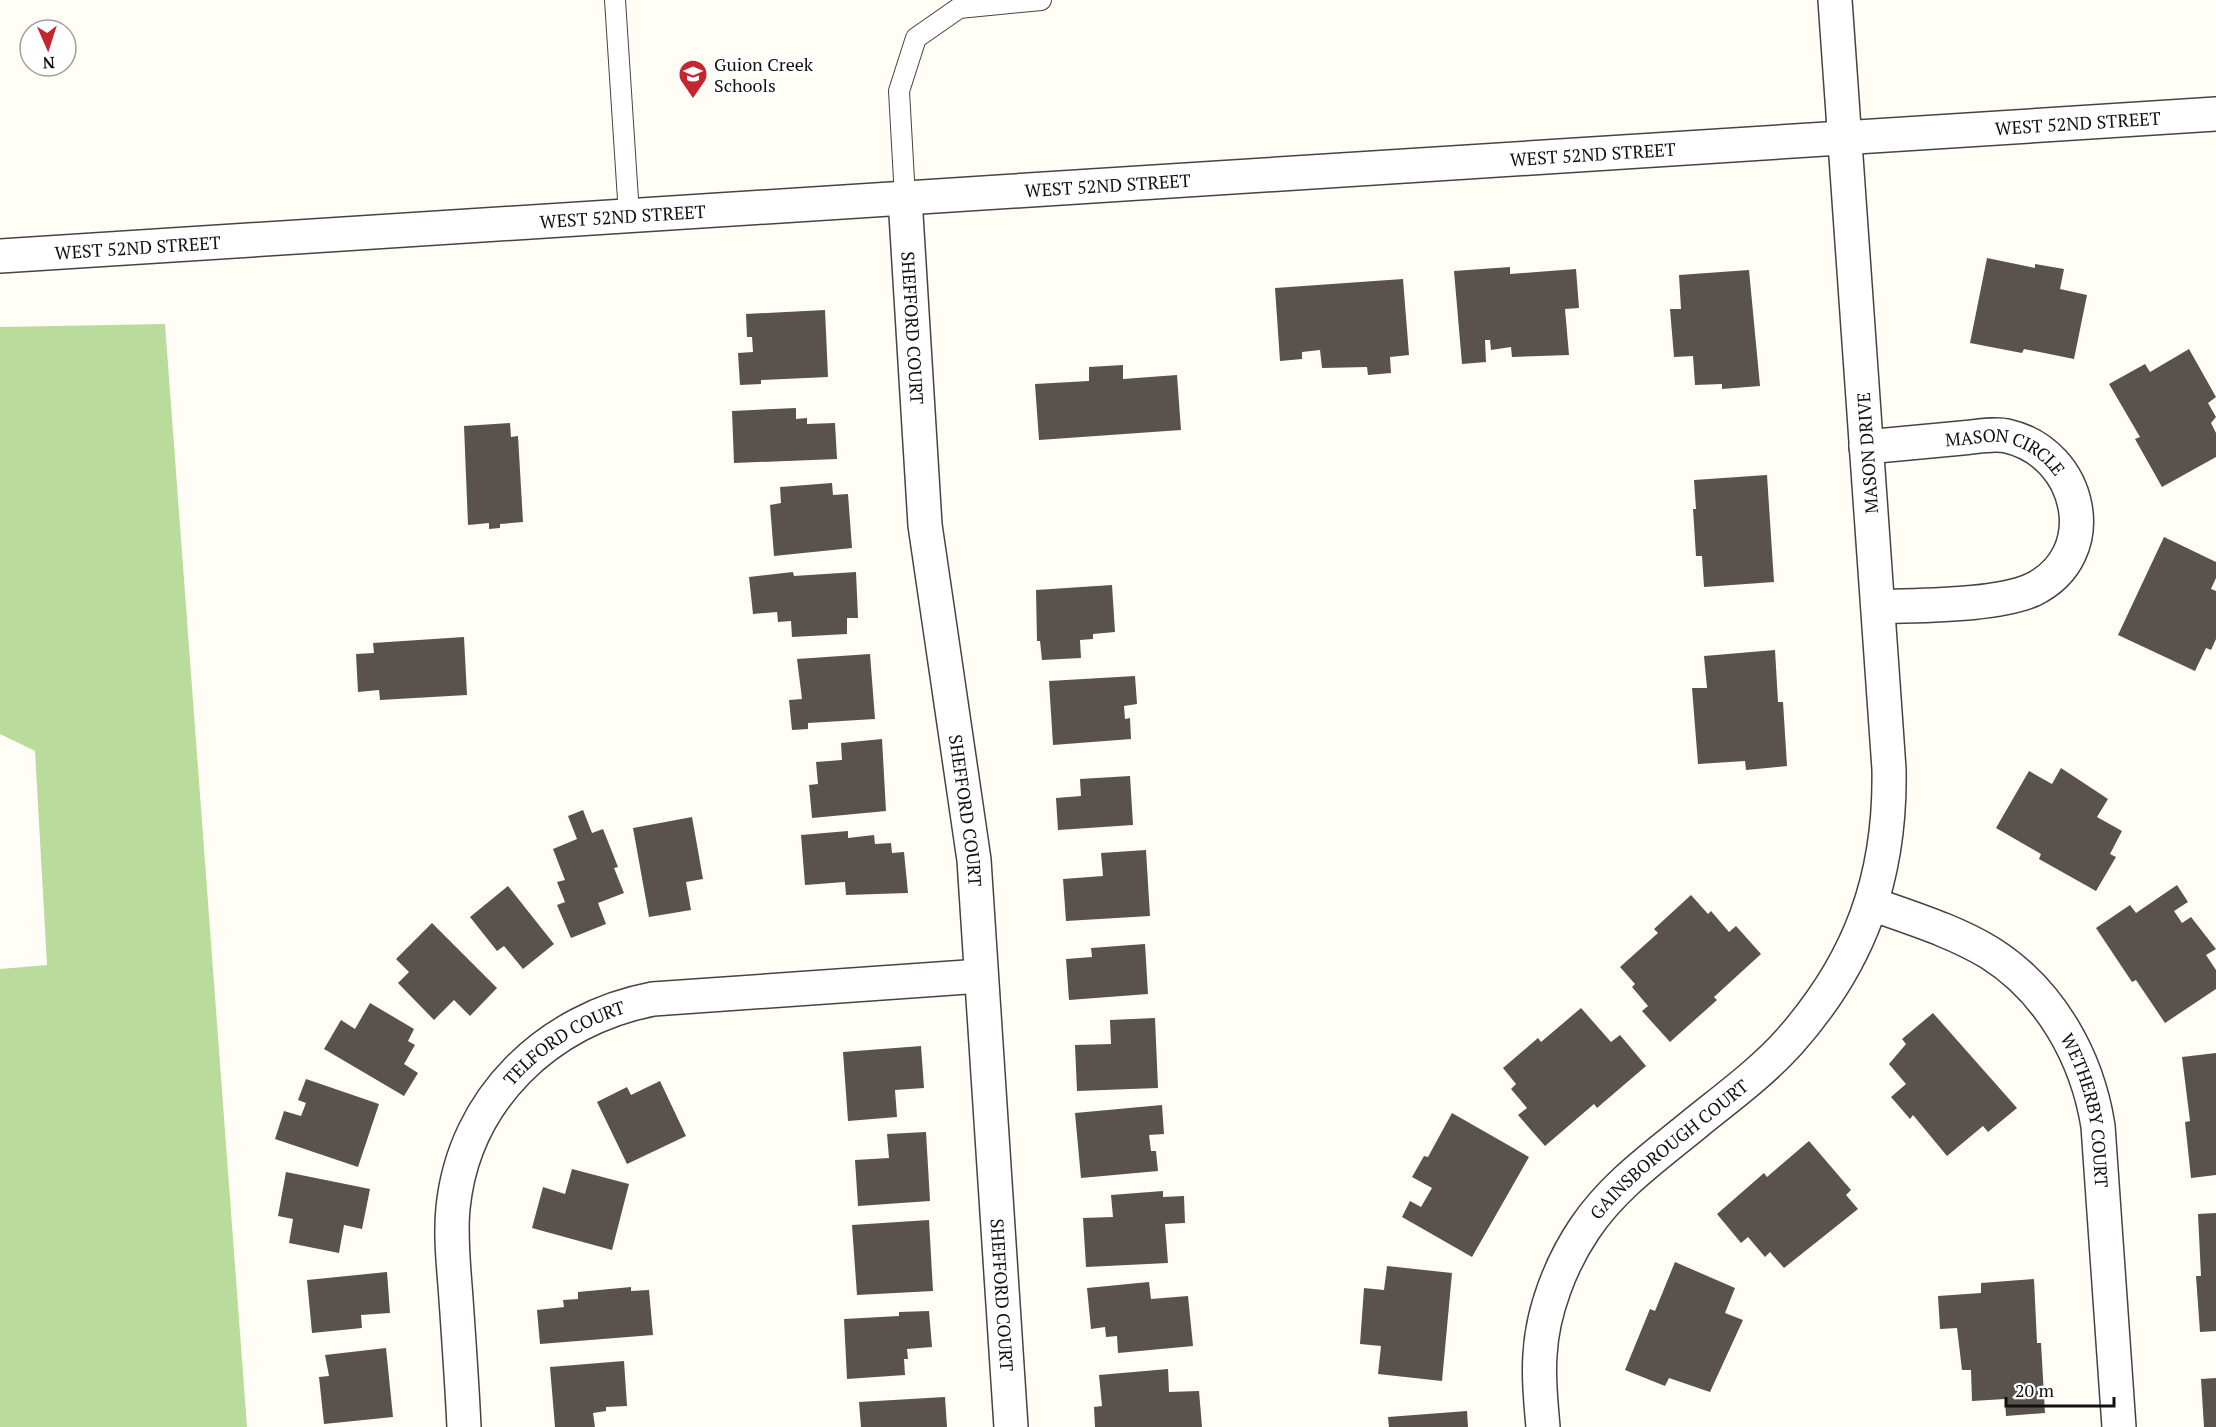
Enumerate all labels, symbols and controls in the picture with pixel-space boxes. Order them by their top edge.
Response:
north arrow [18,18,78,78]
text: N [42,52,55,74]
place label: Guion Creek Schools [714,52,814,97]
school or university icon: Guion Creek Schools [677,58,709,100]
street label: WEST 52ND STREET [1994,106,2162,140]
street label: WEST 52ND STREET [1509,137,1677,171]
street label: WEST 52ND STREET [1024,168,1192,202]
street label: WEST 52ND STREET [539,199,707,233]
street label: WEST 52ND STREET [54,230,222,264]
street label: SHEFFORD COURT [896,251,930,405]
street label: MASON DRIVE [1851,391,1883,515]
street label: MASON CIRCLE [1944,423,2071,480]
street label: SHEFFORD COURT [944,733,988,887]
street label: TELFORD COURT [498,995,628,1090]
street label: WETHERBY COURT [2056,1029,2114,1188]
street label: GAINSBOROUGH COURT [1584,1074,1753,1224]
street label: SHEFFORD COURT [985,1218,1019,1372]
scale bar [2006,1370,2114,1408]
text: 20 m [2015,1378,2055,1402]

